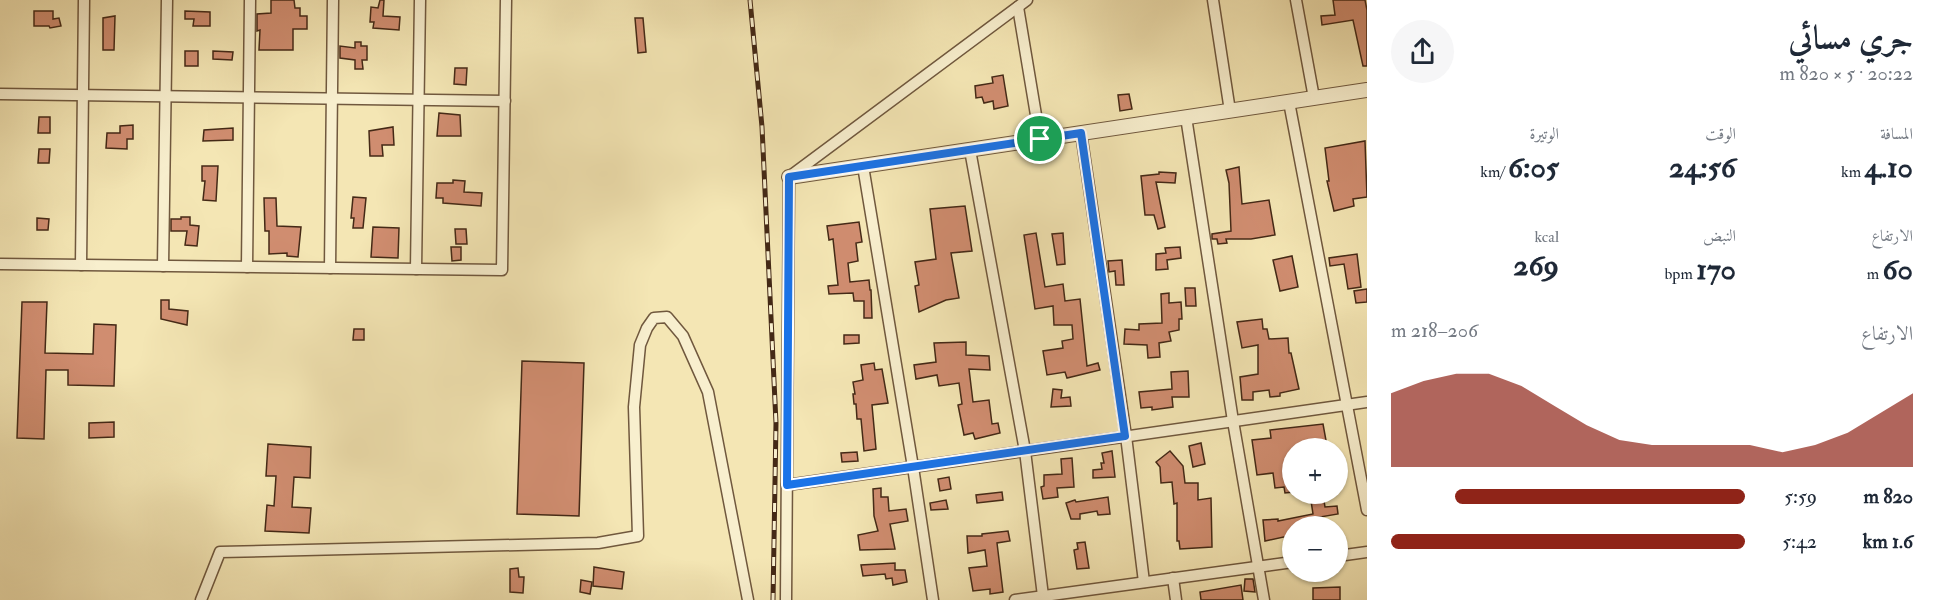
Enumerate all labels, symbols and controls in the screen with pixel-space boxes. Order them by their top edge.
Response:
text: جري مسائي [1789,18,1913,59]
button: share [1391,20,1454,83]
text: 20:22 · 5 × 820 m [1779,61,1913,86]
pin [1014,113,1065,164]
icon: arrive [1023,122,1056,155]
text: الوتيرة [1529,124,1559,144]
text: الوقت [1705,124,1736,144]
text: المسافة [1880,124,1913,144]
text: 6:05 [1508,149,1559,186]
text: 24:56 [1669,149,1736,186]
text: 4.10 [1864,149,1913,186]
text: /km [1480,162,1508,182]
text: km [1841,162,1864,182]
text: النبض [1703,226,1736,246]
text: الارتفاع [1871,226,1913,246]
text: kcal [1534,227,1559,247]
text: 269 [1513,247,1559,284]
text: 170 [1696,251,1736,288]
text: 60 [1883,251,1913,288]
text: bpm [1664,264,1696,284]
text: m [1867,264,1883,284]
text: 206–218 m [1391,318,1478,343]
text: الارتفاع [1861,321,1913,346]
map controls [1282,438,1348,582]
button: + [1282,438,1348,504]
text: 5:59 [1784,484,1817,509]
text: 820 m [1863,484,1913,509]
button: − [1282,516,1348,582]
text: 5:42 [1782,529,1817,554]
text: 1.6 km [1863,529,1913,554]

